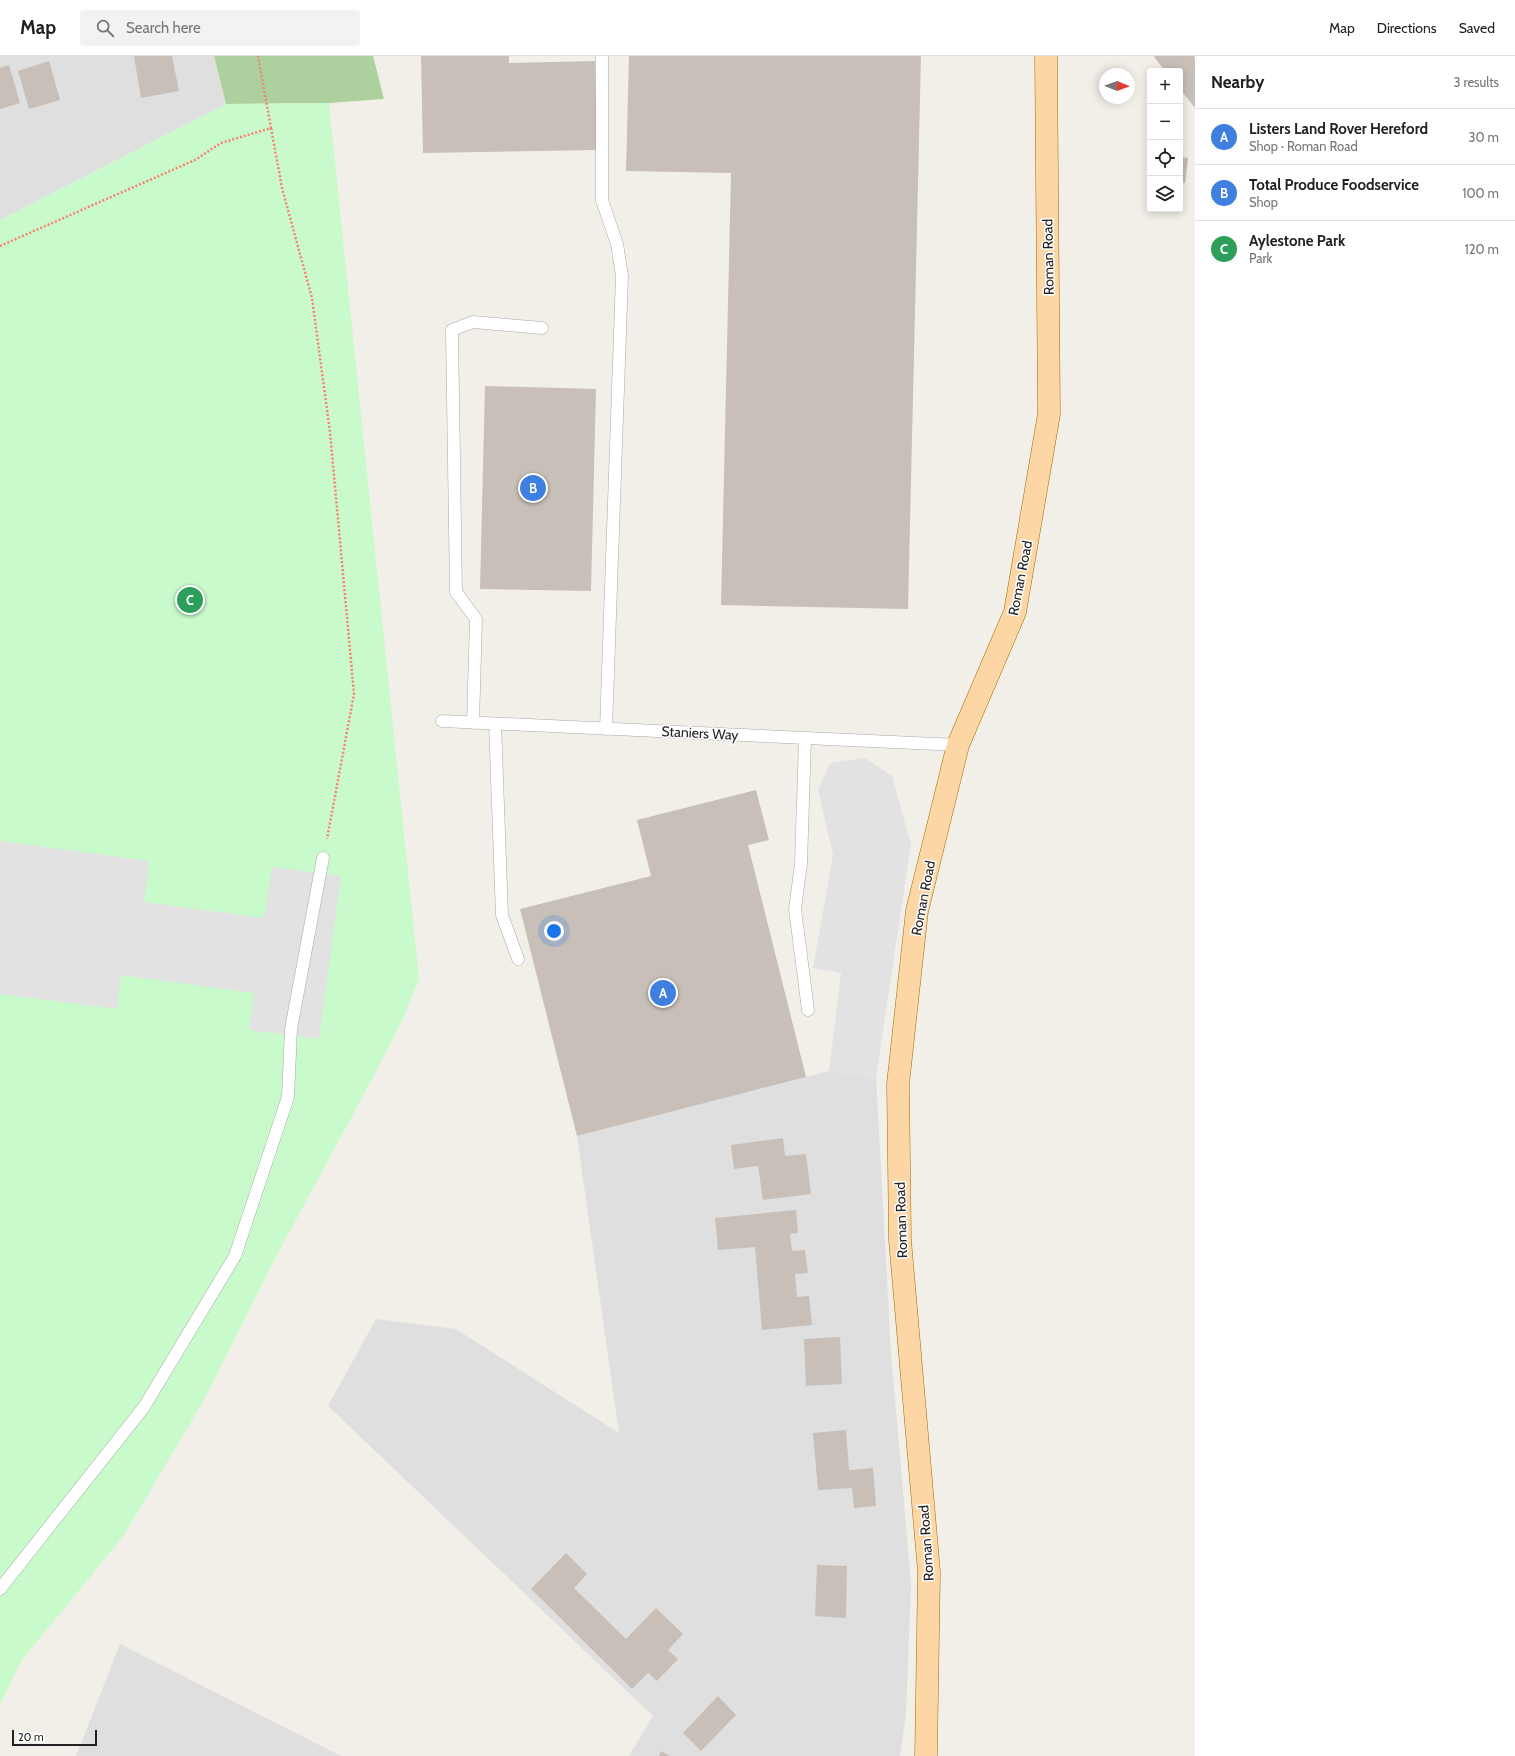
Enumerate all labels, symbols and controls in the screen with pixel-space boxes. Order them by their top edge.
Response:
search box [80,10,360,46]
text: Map [20,16,56,39]
icon: search [94,17,116,39]
text: Search here [126,19,201,37]
text: Map [1329,19,1355,37]
text: Directions [1377,19,1437,37]
text: Saved [1459,19,1495,37]
north arrow [1099,68,1135,104]
map controls [1147,68,1183,212]
button: + [1147,68,1183,104]
text: Nearby [1211,72,1264,92]
text: 3 results [1453,74,1499,90]
button: − [1147,104,1183,140]
text: Listers Land Rover Hereford [1249,120,1428,138]
text: A [1220,129,1228,145]
text: 30 m [1469,129,1499,145]
text: Shop · Roman Road [1249,138,1358,154]
button: locate [1147,140,1183,176]
button: layers [1147,176,1183,212]
text: Total Produce Foodservice [1249,176,1419,194]
text: B [1220,185,1228,201]
text: 100 m [1462,185,1499,201]
text: Shop [1249,194,1278,210]
street label: Roman Road [1038,219,1058,295]
text: Aylestone Park [1249,232,1345,250]
text: C [1220,241,1228,257]
text: 120 m [1465,241,1499,257]
text: Park [1249,250,1272,266]
pin: B [520,473,546,503]
street label: Roman Road [1004,539,1036,617]
pin: C [177,585,203,615]
street label: Staniers Way [661,722,739,744]
street label: Roman Road [907,859,939,937]
your location [544,921,564,941]
pin: A [650,978,676,1008]
street label: Roman Road [891,1182,911,1258]
street label: Roman Road [914,1504,938,1582]
scale bar [12,1728,97,1747]
text: 20 m [18,1730,44,1744]

